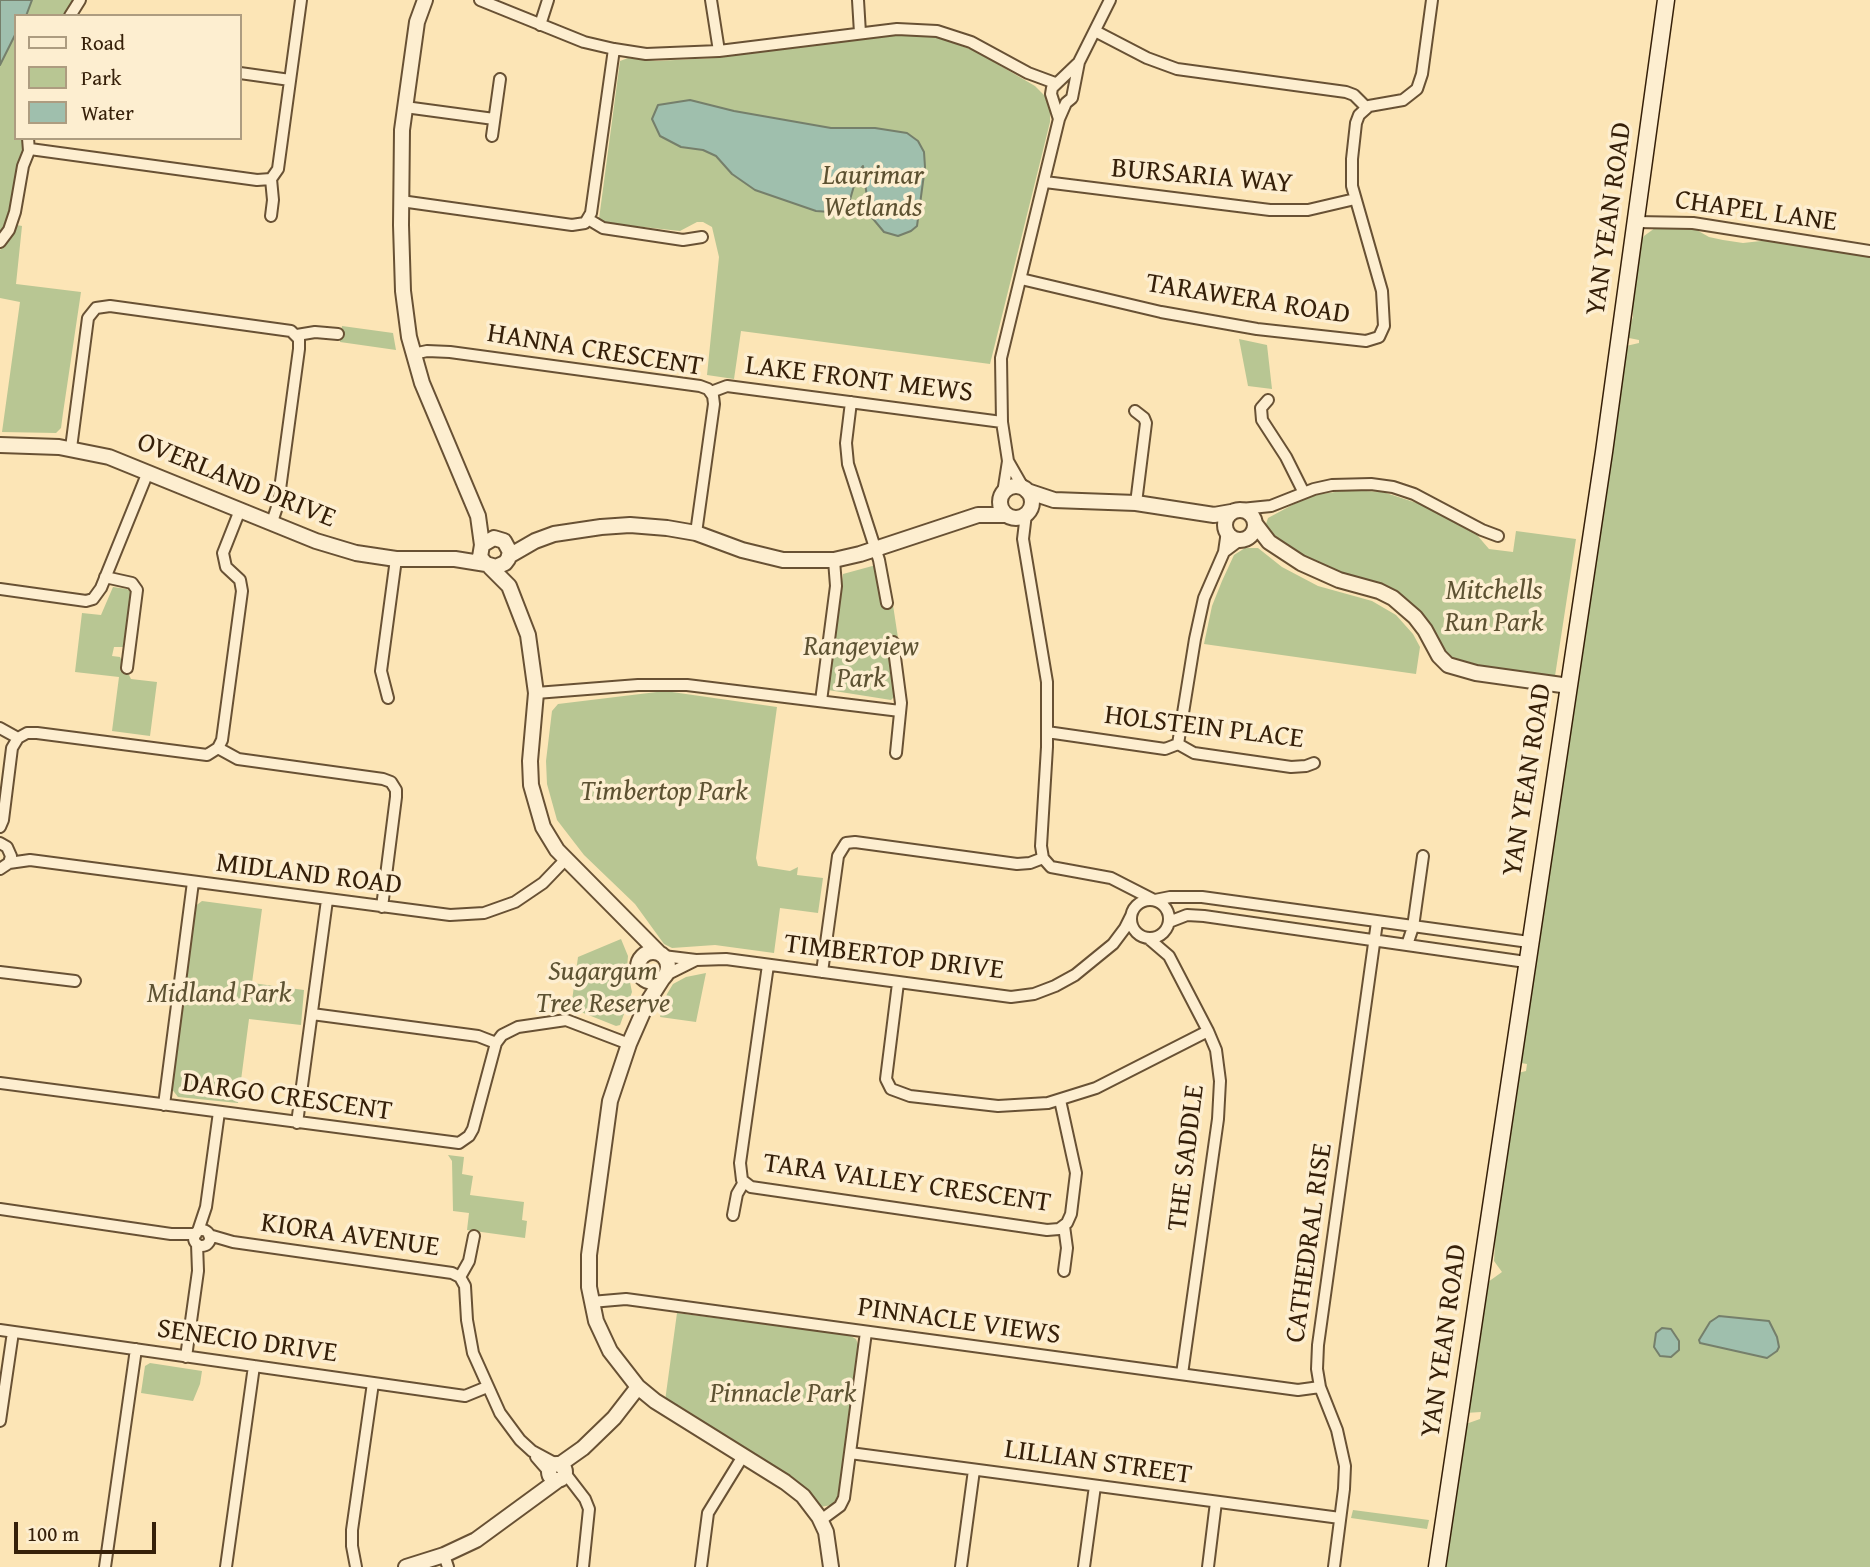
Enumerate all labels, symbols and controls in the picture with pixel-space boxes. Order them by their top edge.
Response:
legend [14,14,242,140]
text: Road [81,27,125,58]
text: Park [81,62,122,93]
text: Water [81,97,134,128]
street label: YAN YEAN ROAD [1580,120,1640,318]
street label: BURSARIA WAY [1110,152,1294,202]
park label: Laurimar Wetlands [822,160,924,226]
street label: CHAPEL LANE [1673,184,1839,240]
street label: TARAWERA ROAD [1144,267,1352,333]
street label: HANNA CRESCENT [485,317,705,385]
street label: LAKE FRONT MEWS [743,349,975,411]
street label: OVERLAND DRIVE [132,426,340,536]
park label: Mitchells Run Park [1445,575,1543,641]
park label: Rangeview Park [803,631,919,697]
street label: YAN YEAN ROAD [1496,681,1560,879]
street label: HOLSTEIN PLACE [1102,699,1306,757]
park label: Timbertop Park [580,776,748,810]
street label: MIDLAND ROAD [214,847,404,903]
street label: TIMBERTOP DRIVE [782,928,1006,988]
park label: Sugargum Tree Reserve [536,956,670,1022]
park label: Midland Park [147,978,291,1012]
street label: DARGO CRESCENT [180,1067,394,1129]
street label: THE SADDLE [1161,1083,1213,1233]
street label: CATHEDRAL RISE [1279,1141,1341,1345]
street label: TARA VALLEY CRESCENT [761,1147,1053,1221]
street label: KIORA AVENUE [259,1207,441,1265]
street label: YAN YEAN ROAD [1415,1242,1475,1440]
street label: PINNACLE VIEWS [855,1291,1063,1353]
street label: SENECIO DRIVE [155,1313,339,1371]
park label: Pinnacle Park [710,1378,856,1412]
street label: LILLIAN STREET [1002,1433,1194,1493]
scale bar [18,1508,159,1552]
text: 100 m [27,1518,79,1549]

